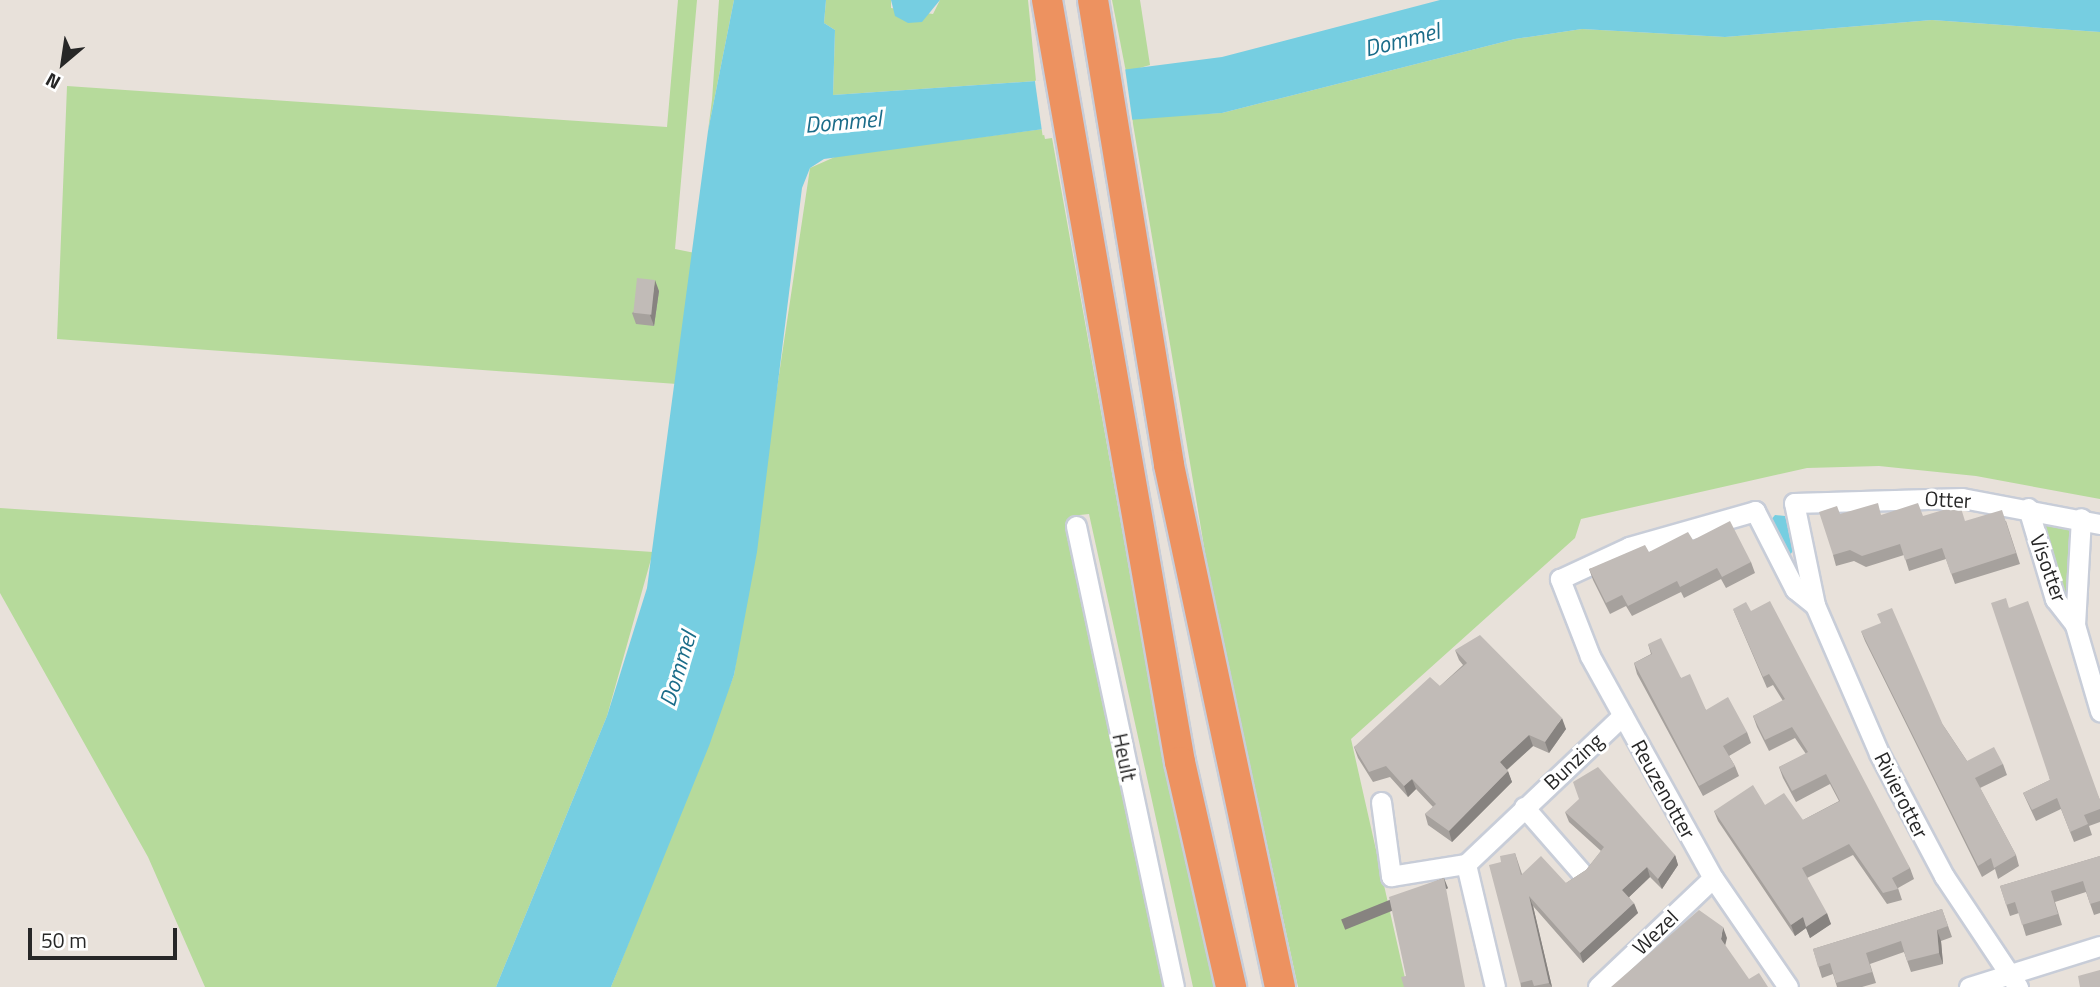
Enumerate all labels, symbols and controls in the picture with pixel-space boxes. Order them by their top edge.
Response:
water label: Dommel [1362,17,1442,63]
north arrow [28,28,98,98]
text: N [40,66,65,98]
water label: Dommel [804,105,882,139]
street label: Otter [1924,485,1972,513]
street label: Visotter [2025,531,2073,605]
water label: Dommel [654,628,702,710]
street label: Bunzing [1538,727,1608,795]
street label: Heult [1108,731,1142,783]
street label: Reuzenotter [1626,735,1702,843]
street label: Rivierotter [1870,748,1934,842]
street label: Wezel [1627,904,1683,960]
scale bar [32,914,180,958]
text: 50 m [41,924,87,956]

